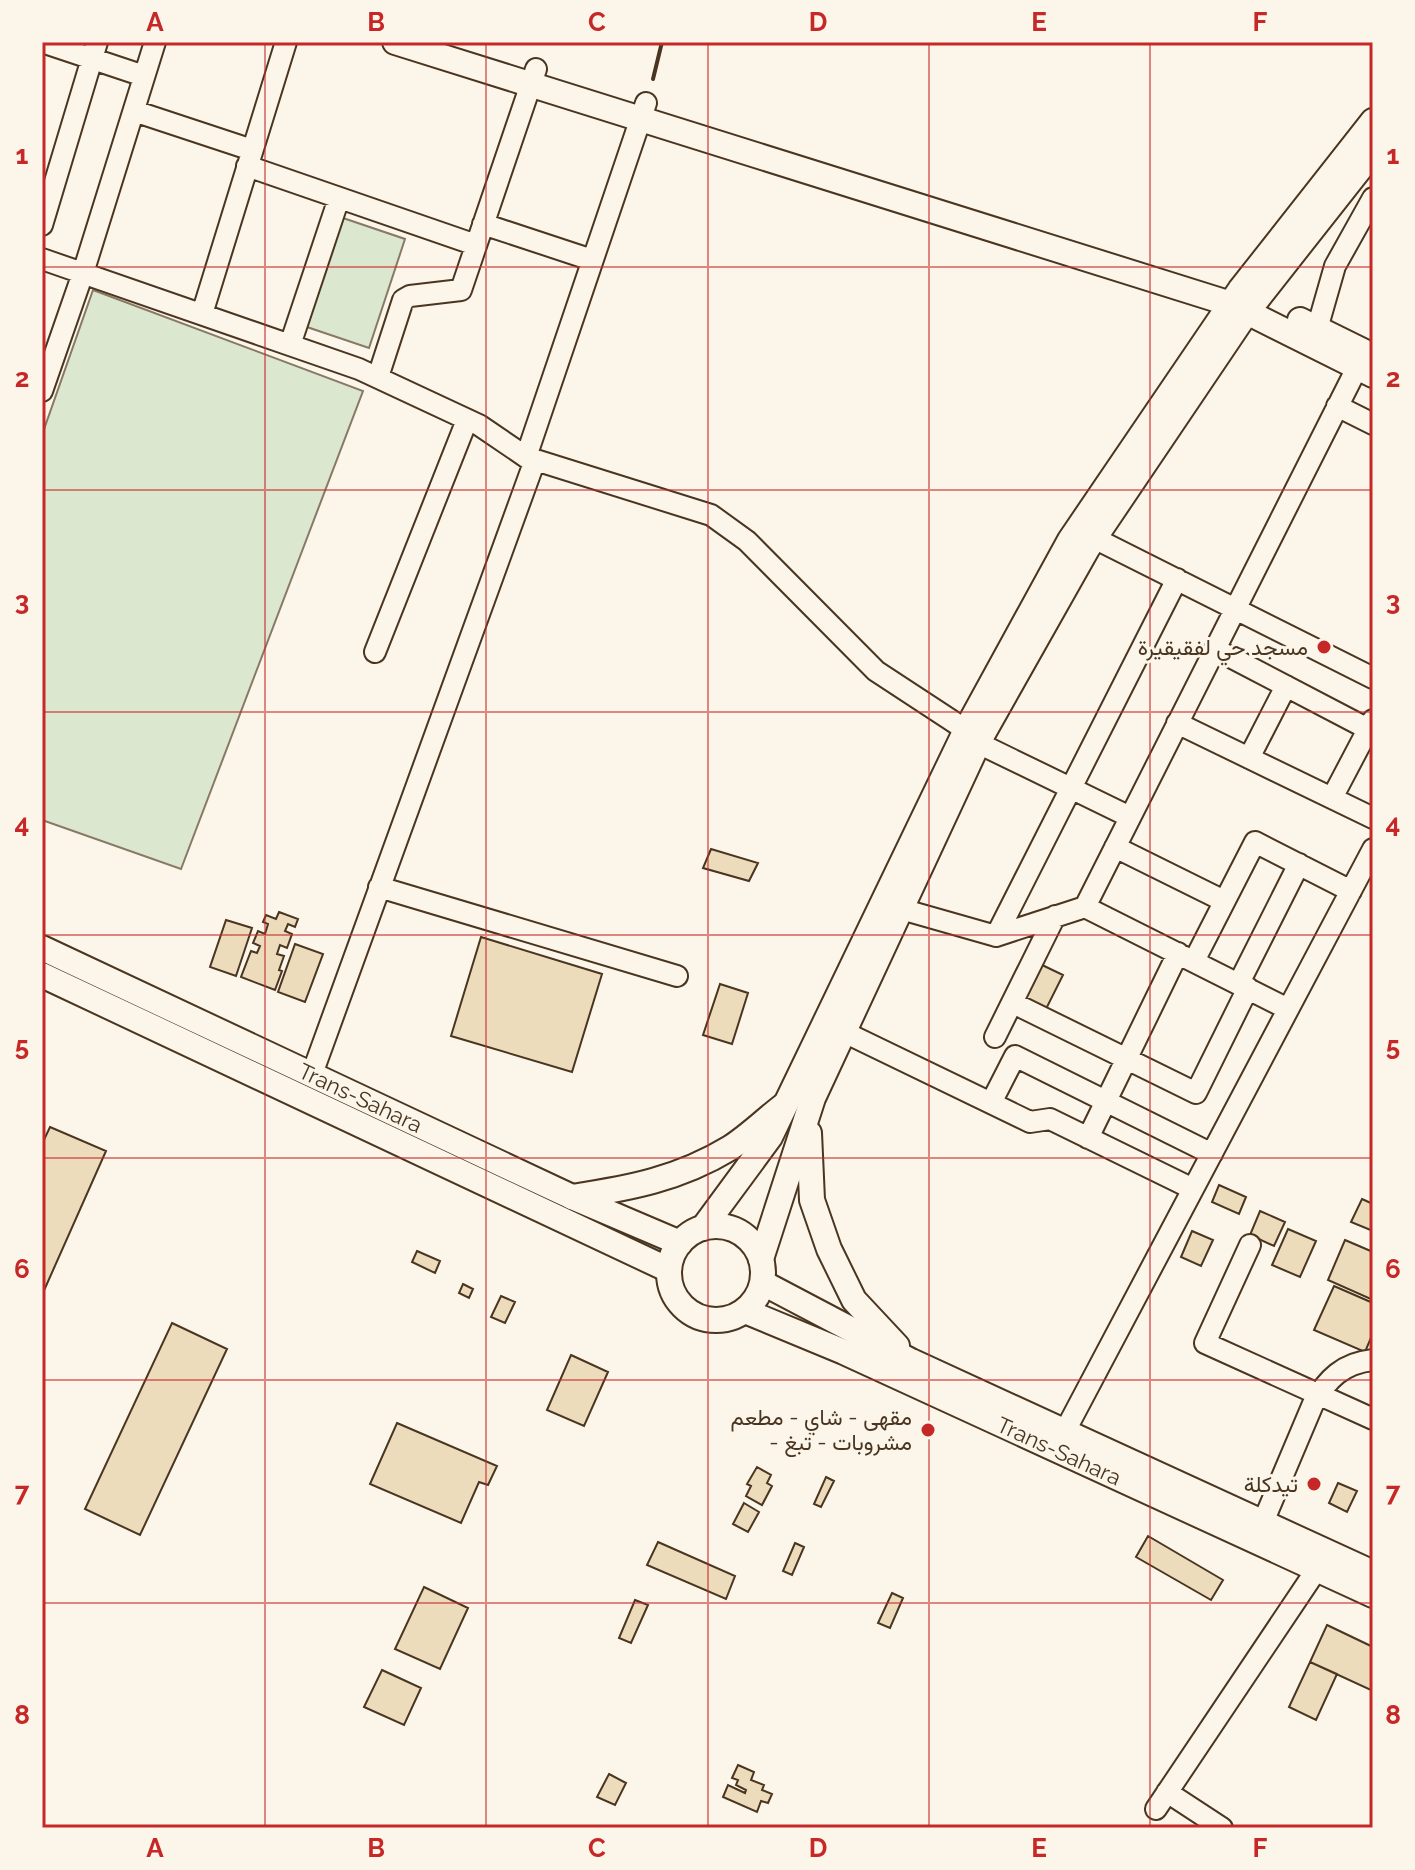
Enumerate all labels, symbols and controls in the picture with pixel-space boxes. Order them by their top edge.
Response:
text: A [146,7,164,37]
text: B [367,7,385,37]
text: C [588,7,606,37]
text: D [809,7,827,37]
text: E [1031,7,1047,37]
text: F [1253,7,1268,37]
text: 1 [16,140,29,170]
text: 1 [1387,140,1400,170]
text: 2 [15,363,29,393]
text: 2 [1386,363,1400,393]
text: 3 [15,586,29,616]
text: 3 [1386,586,1400,616]
place label: مسجد حي لفقيقيرة [1138,634,1308,666]
marker: مسجد حي لفقيقيرة [1315,638,1333,656]
text: 4 [15,809,29,839]
text: 4 [1386,809,1400,839]
text: 5 [15,1031,29,1061]
text: 5 [1386,1031,1400,1061]
street label: Trans-Sahara [295,1057,427,1138]
text: 6 [14,1254,30,1284]
text: 6 [1385,1254,1401,1284]
place label: مقهى - شاي - مطعم - مشروبات - تبغ [730,1404,912,1457]
street label: Trans-Sahara [993,1411,1125,1491]
marker: مقهى - شاي - مطعم - مشروبات - تبغ [919,1421,937,1439]
place label: تيدكلة [1244,1471,1298,1497]
marker: تيدكلة [1305,1475,1323,1493]
text: 7 [15,1477,30,1507]
text: 7 [1386,1477,1401,1507]
text: 8 [14,1700,30,1730]
text: 8 [1385,1700,1401,1730]
text: A [146,1833,164,1863]
text: B [367,1833,385,1863]
text: C [588,1833,606,1863]
text: D [809,1833,827,1863]
text: E [1031,1833,1047,1863]
text: F [1253,1833,1268,1863]

